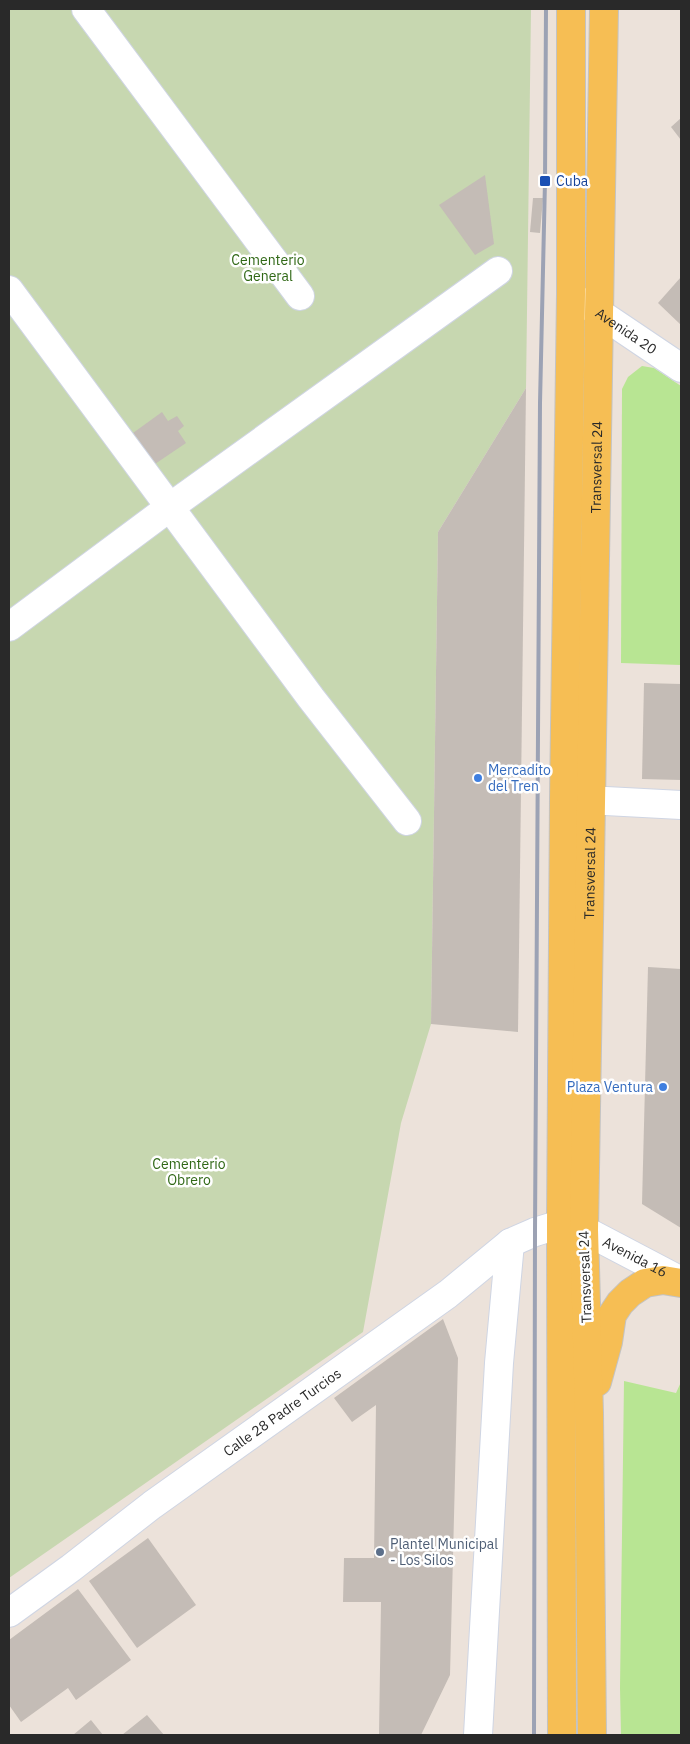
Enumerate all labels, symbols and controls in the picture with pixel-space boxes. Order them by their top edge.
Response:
place label: Cuba [556,172,589,190]
marker: Cuba [538,174,552,188]
park label: Cementerio General [231,251,305,285]
street label: Avenida 20 [592,304,660,358]
street label: Transversal 24 [587,421,606,514]
place label: Mercadito del Tren [488,761,551,795]
marker: Mercadito del Tren [472,772,484,784]
street label: Transversal 24 [580,827,600,919]
place label: Plaza Ventura [567,1078,654,1096]
marker: Plaza Ventura [657,1081,669,1093]
park label: Cementerio Obrero [152,1155,226,1189]
street label: Transversal 24 [574,1231,596,1323]
street label: Avenida 16 [600,1233,670,1281]
street label: Calle 28 Padre Turcios [220,1364,345,1460]
place label: Plantel Municipal - Los Silos [390,1535,498,1569]
marker: Plantel Municipal - Los Silos [374,1546,386,1558]

